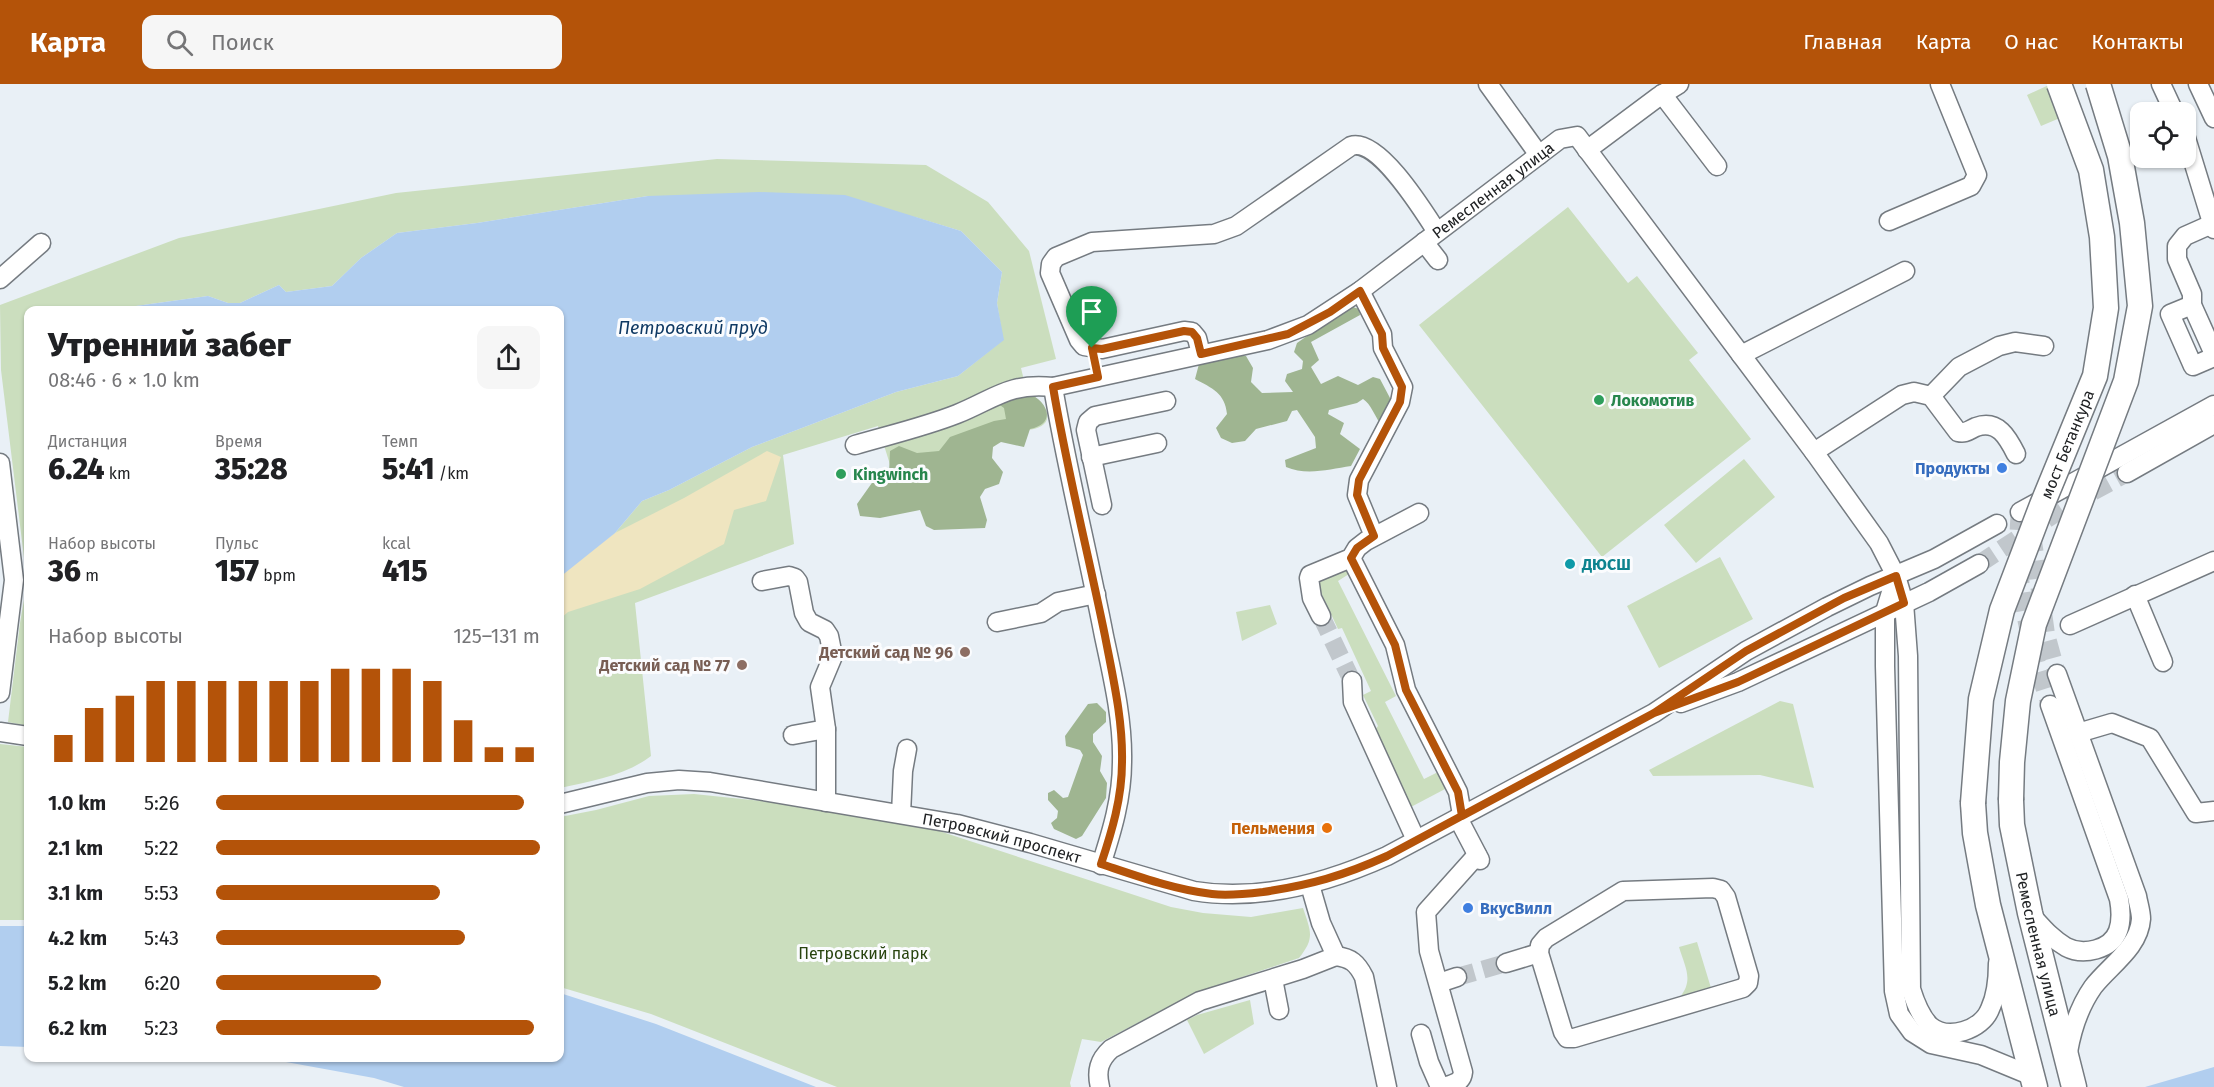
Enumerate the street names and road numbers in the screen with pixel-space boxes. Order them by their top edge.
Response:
street label: Ремесленная улица [1428,138,1558,242]
street label: мост Бетанкура [2036,387,2098,501]
street label: Петровский проспект [921,809,1084,867]
street label: Ремесленная улица [2012,870,2065,1018]

